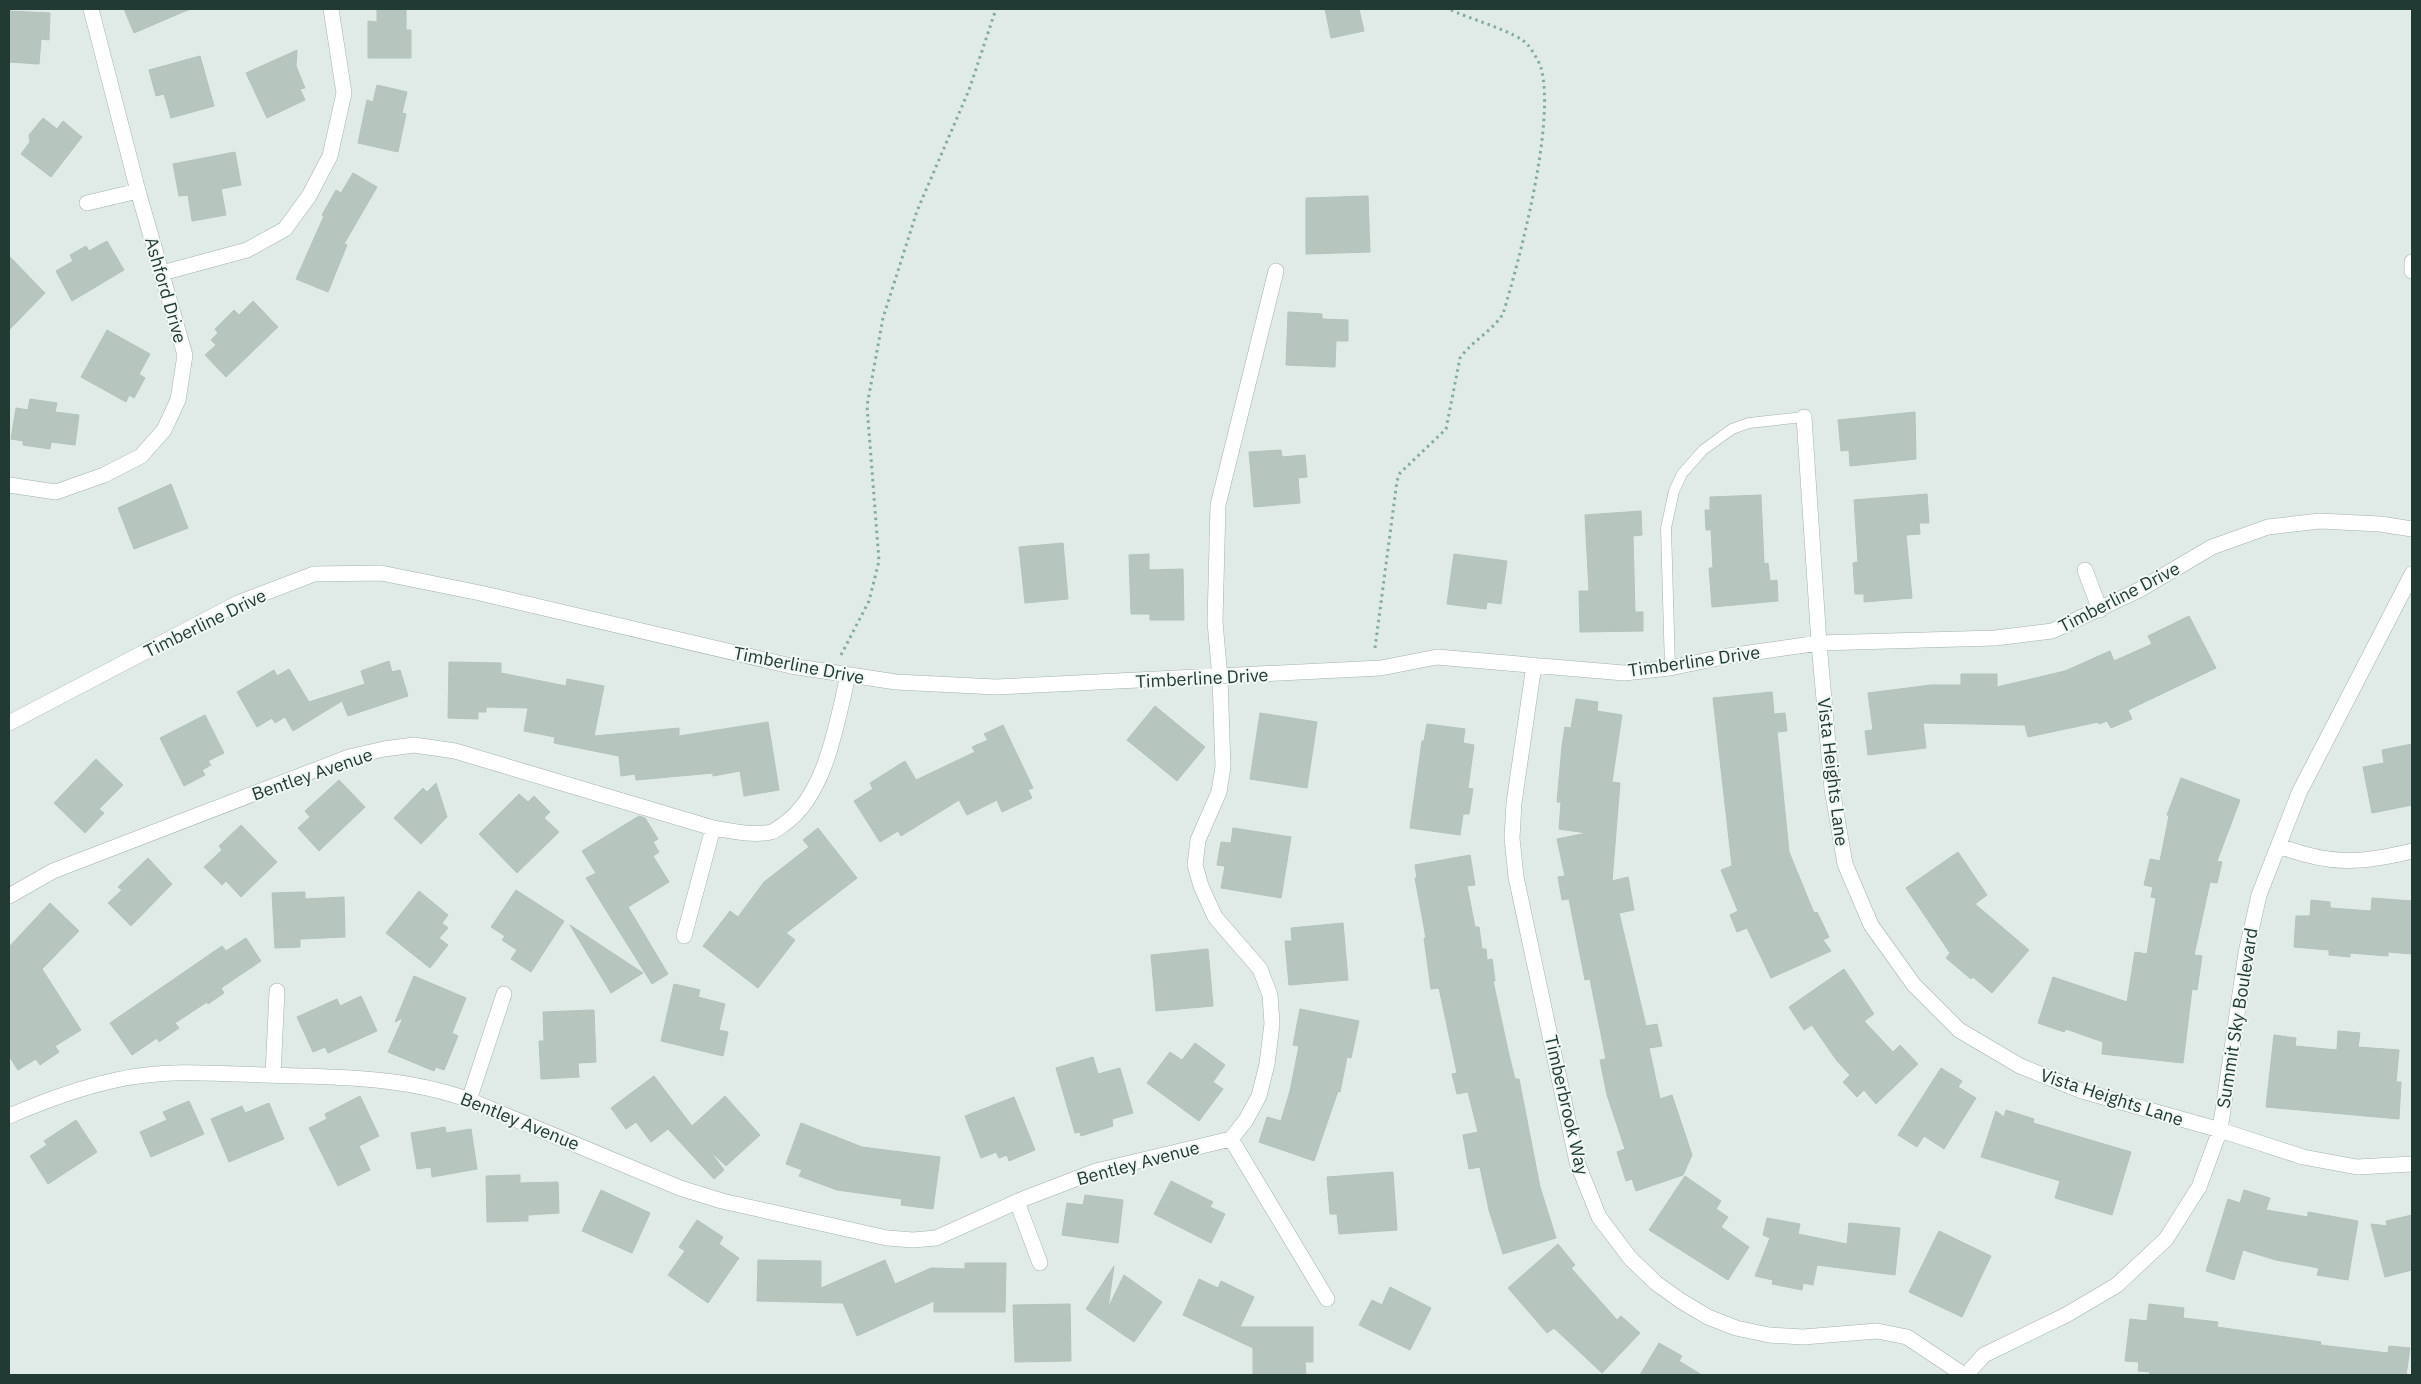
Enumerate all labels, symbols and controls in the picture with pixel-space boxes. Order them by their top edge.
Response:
street label: Ashford Drive [140,234,192,346]
street label: Timberline Drive [2055,557,2184,637]
street label: Timberline Drive [140,583,270,662]
street label: Timberline Drive [1627,640,1762,682]
street label: Timberline Drive [732,641,867,689]
street label: Timberline Drive [1135,663,1269,693]
street label: Vista Heights Lane [1812,697,1854,848]
street label: Bentley Avenue [249,743,376,805]
street label: Summit Sky Boulevard [2211,926,2263,1110]
street label: Timberbrook Way [1540,1033,1594,1177]
street label: Vista Heights Lane [2038,1063,2187,1131]
street label: Bentley Avenue [457,1087,583,1155]
street label: Bentley Avenue [1074,1136,1202,1190]

